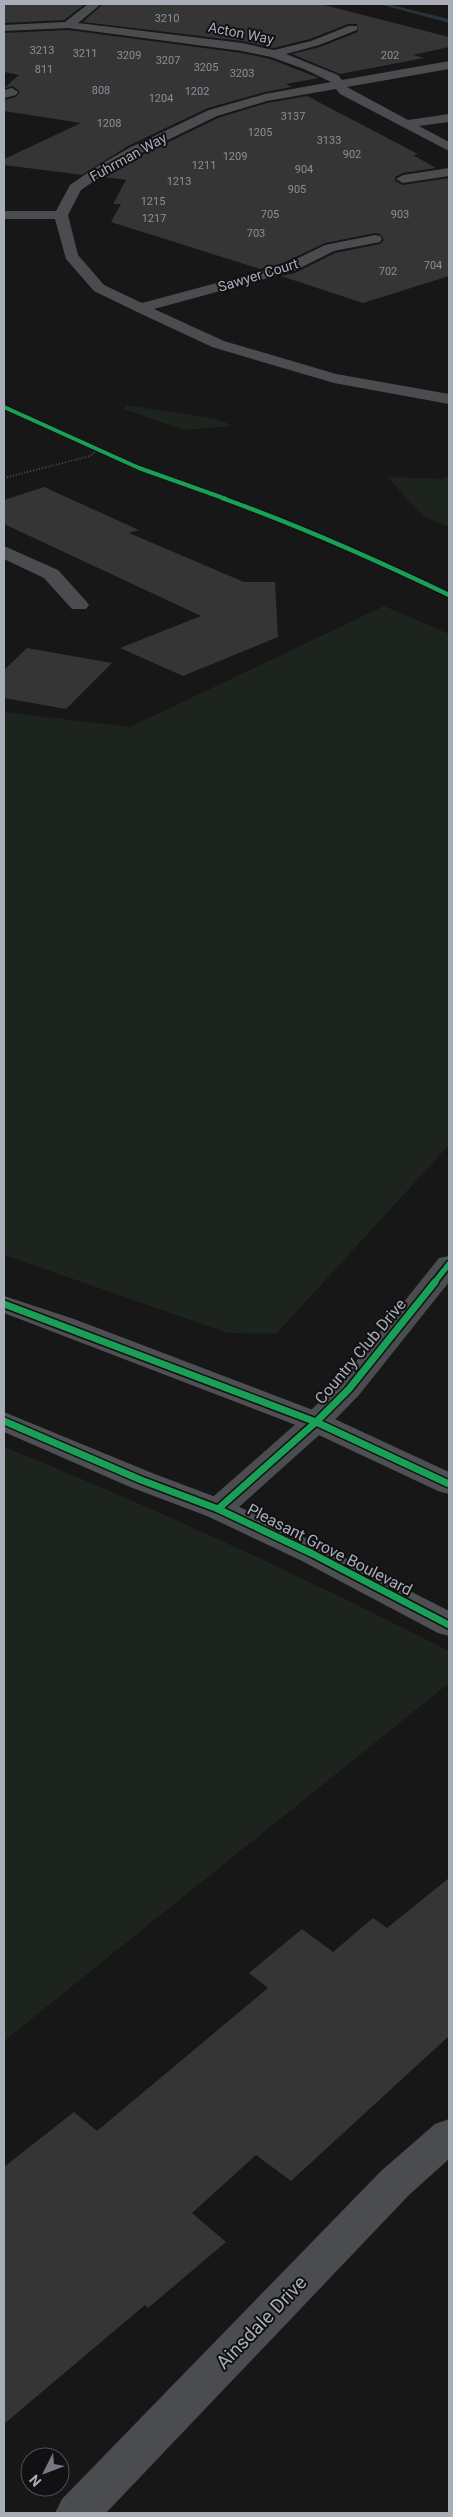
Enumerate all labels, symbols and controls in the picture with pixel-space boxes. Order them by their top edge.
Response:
house number: 3210 [155,12,179,25]
street label: Acton Way [207,19,275,47]
house number: 3213 [30,44,54,57]
house number: 3211 [73,47,97,60]
house number: 3209 [117,49,141,62]
house number: 202 [381,49,399,62]
house number: 3207 [156,54,180,67]
house number: 3205 [194,61,218,74]
house number: 811 [35,63,53,76]
house number: 3203 [230,67,254,80]
house number: 808 [92,84,110,97]
house number: 1202 [185,85,209,98]
house number: 1204 [149,92,173,105]
house number: 3137 [281,110,305,123]
house number: 1208 [97,117,121,130]
house number: 1205 [248,126,272,139]
street label: Fuhrman Way [87,129,169,185]
house number: 3133 [317,134,341,147]
house number: 902 [343,148,361,161]
house number: 1209 [223,150,247,163]
house number: 1211 [192,159,216,172]
house number: 904 [295,163,313,176]
house number: 1213 [167,175,191,188]
house number: 905 [288,183,306,196]
house number: 1215 [141,195,165,208]
house number: 705 [261,208,279,221]
house number: 903 [391,208,409,221]
house number: 1217 [142,212,166,225]
house number: 703 [247,227,265,240]
street label: Sawyer Court [216,255,300,295]
house number: 704 [424,259,442,272]
house number: 702 [379,265,397,278]
street label: Country Club Drive [311,1295,410,1408]
street label: Pleasant Grove Boulevard [244,1500,415,1599]
street label: Ainsdale Drive [211,2271,311,2374]
north arrow [20,2447,70,2497]
text: N [26,2472,45,2490]

